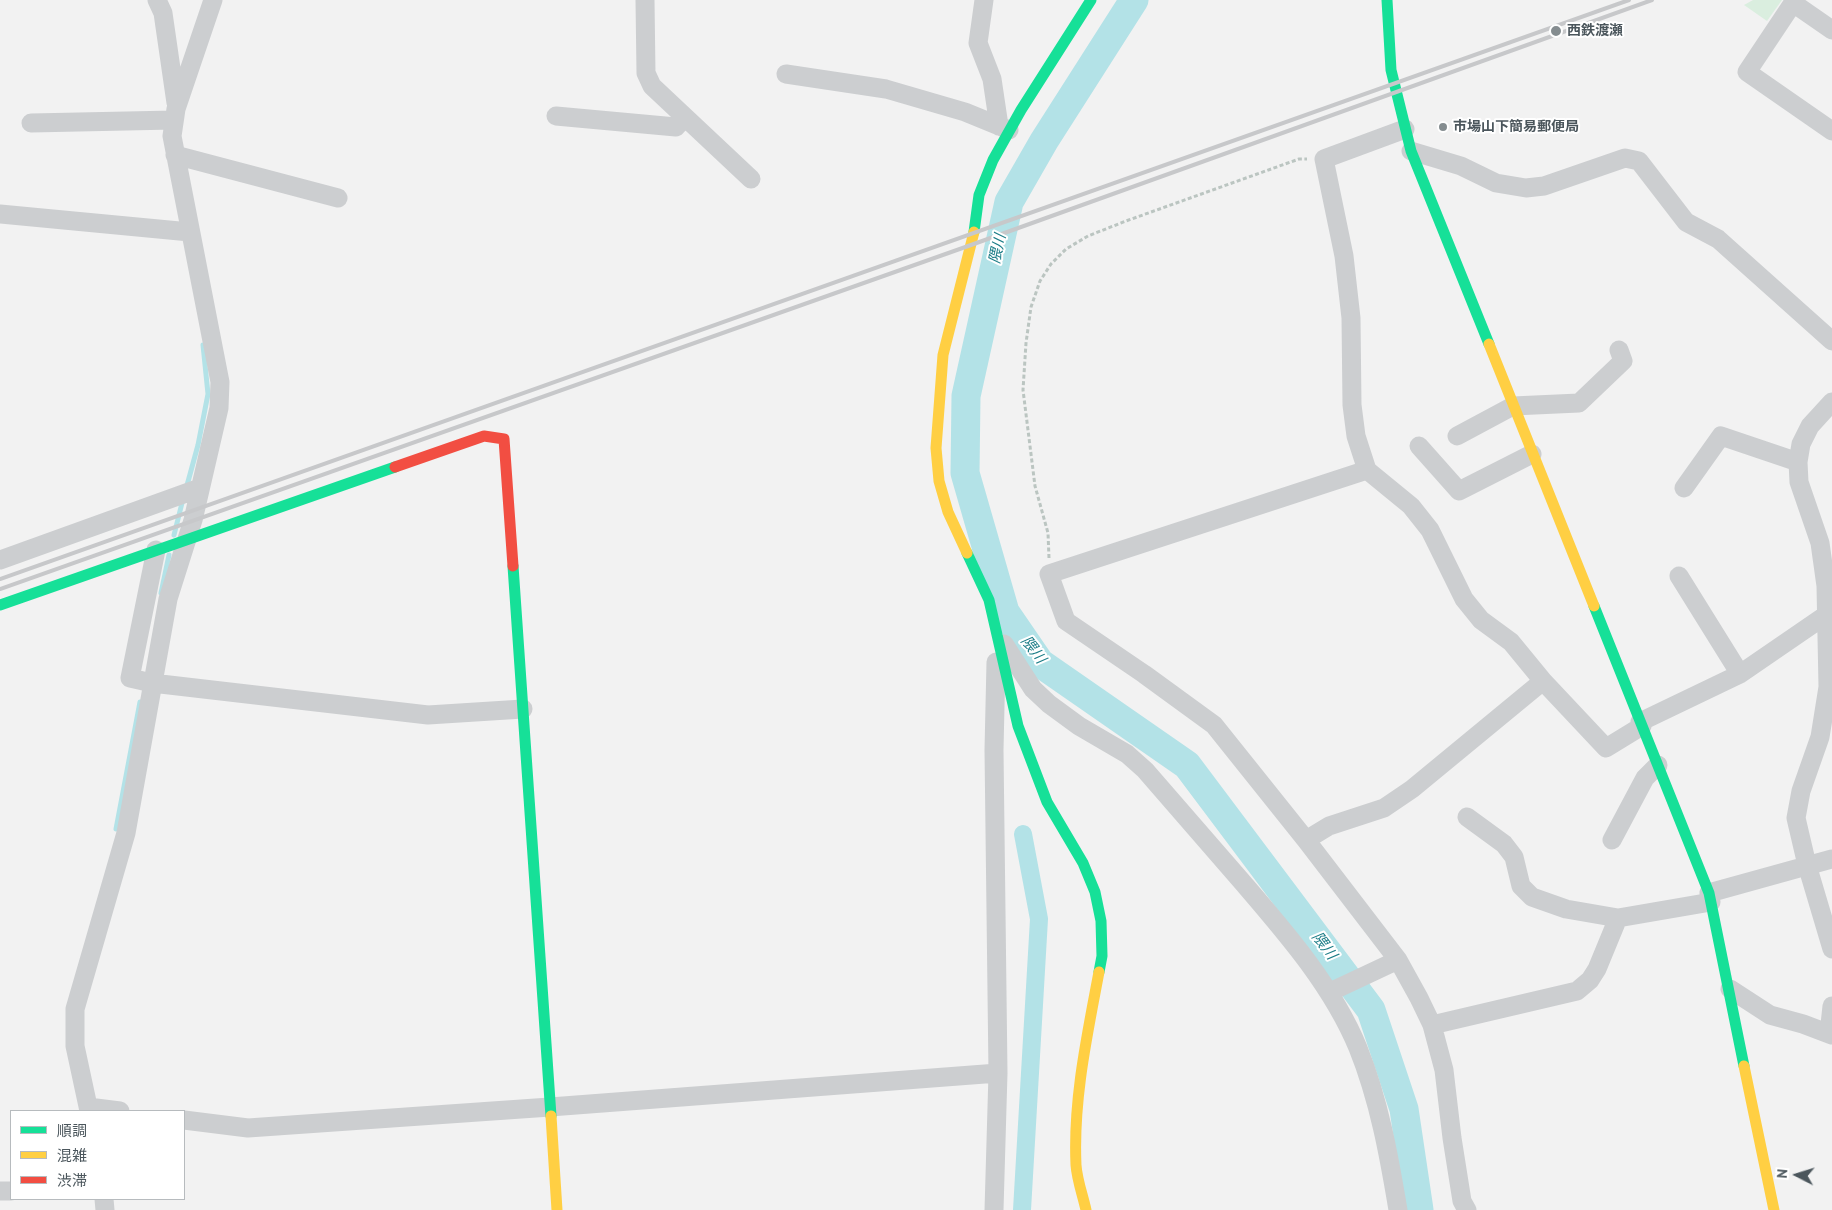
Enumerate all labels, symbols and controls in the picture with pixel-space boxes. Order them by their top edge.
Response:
place label: 西鉄渡瀬 [1567,23,1623,39]
marker: 西鉄渡瀬 [1549,24,1563,38]
place label: 市場山下簡易郵便局 [1453,119,1579,135]
marker: 市場山下簡易郵便局 [1437,121,1449,133]
water label: 隈川 [986,232,1010,266]
water label: 隈川 [1017,633,1049,667]
water label: 隈川 [1308,929,1340,963]
legend [10,1110,185,1200]
text: 順調 [57,1121,87,1140]
text: 混雑 [57,1146,87,1165]
north arrow [1772,1150,1822,1200]
text: N [1773,1168,1791,1179]
text: 渋滞 [57,1171,87,1190]

